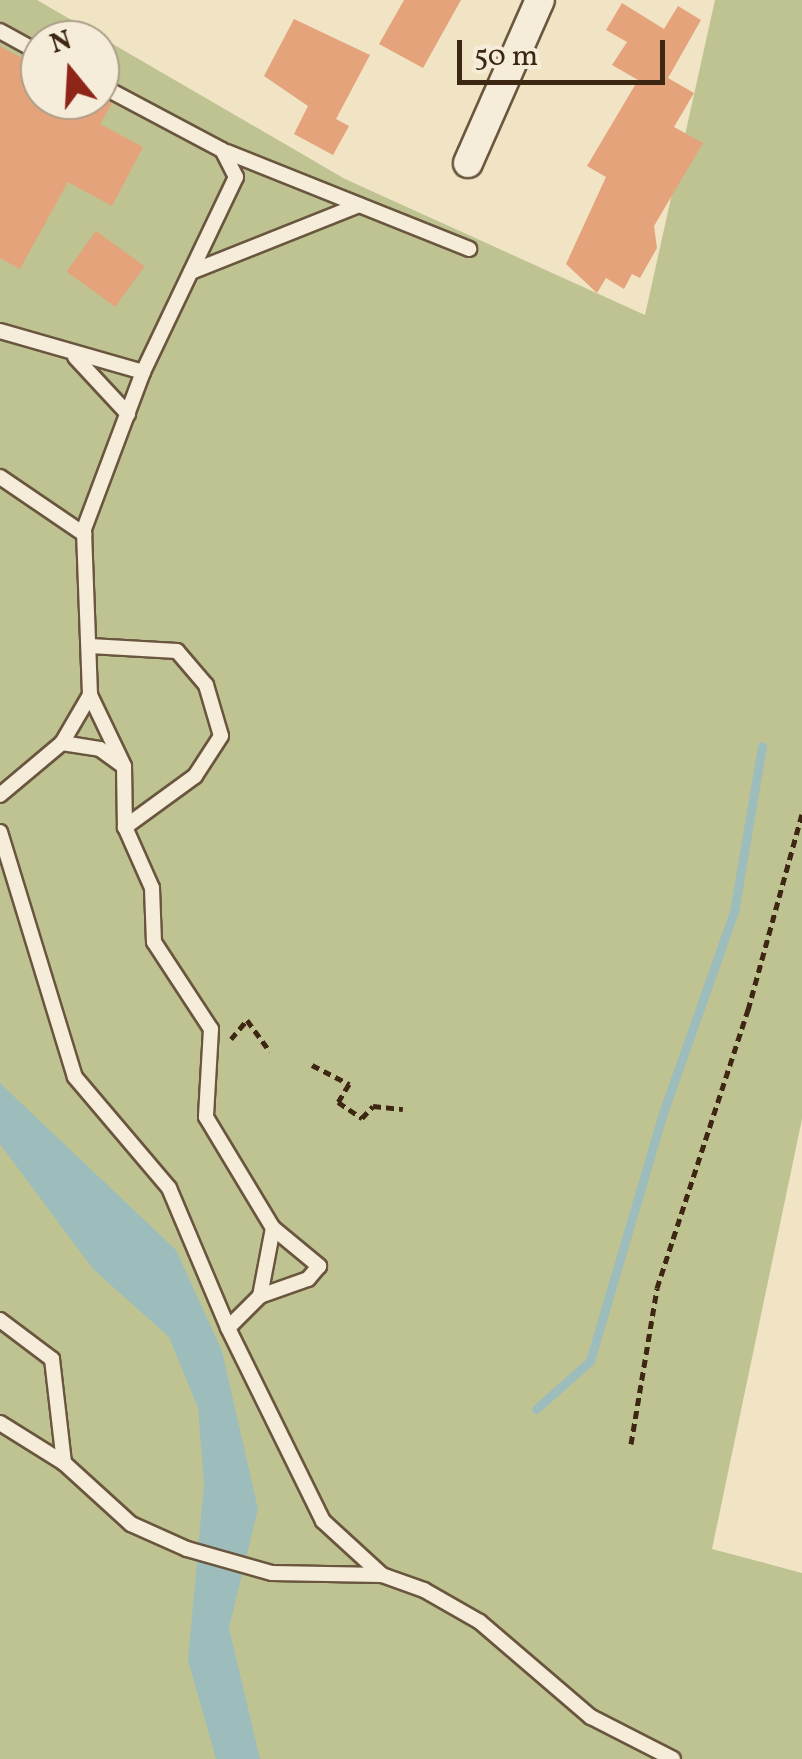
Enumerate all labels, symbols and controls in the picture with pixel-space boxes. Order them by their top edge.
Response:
north arrow [20,20,120,120]
scale bar [462,20,670,82]
text: N [45,21,77,65]
text: 50 m [474,36,538,78]

